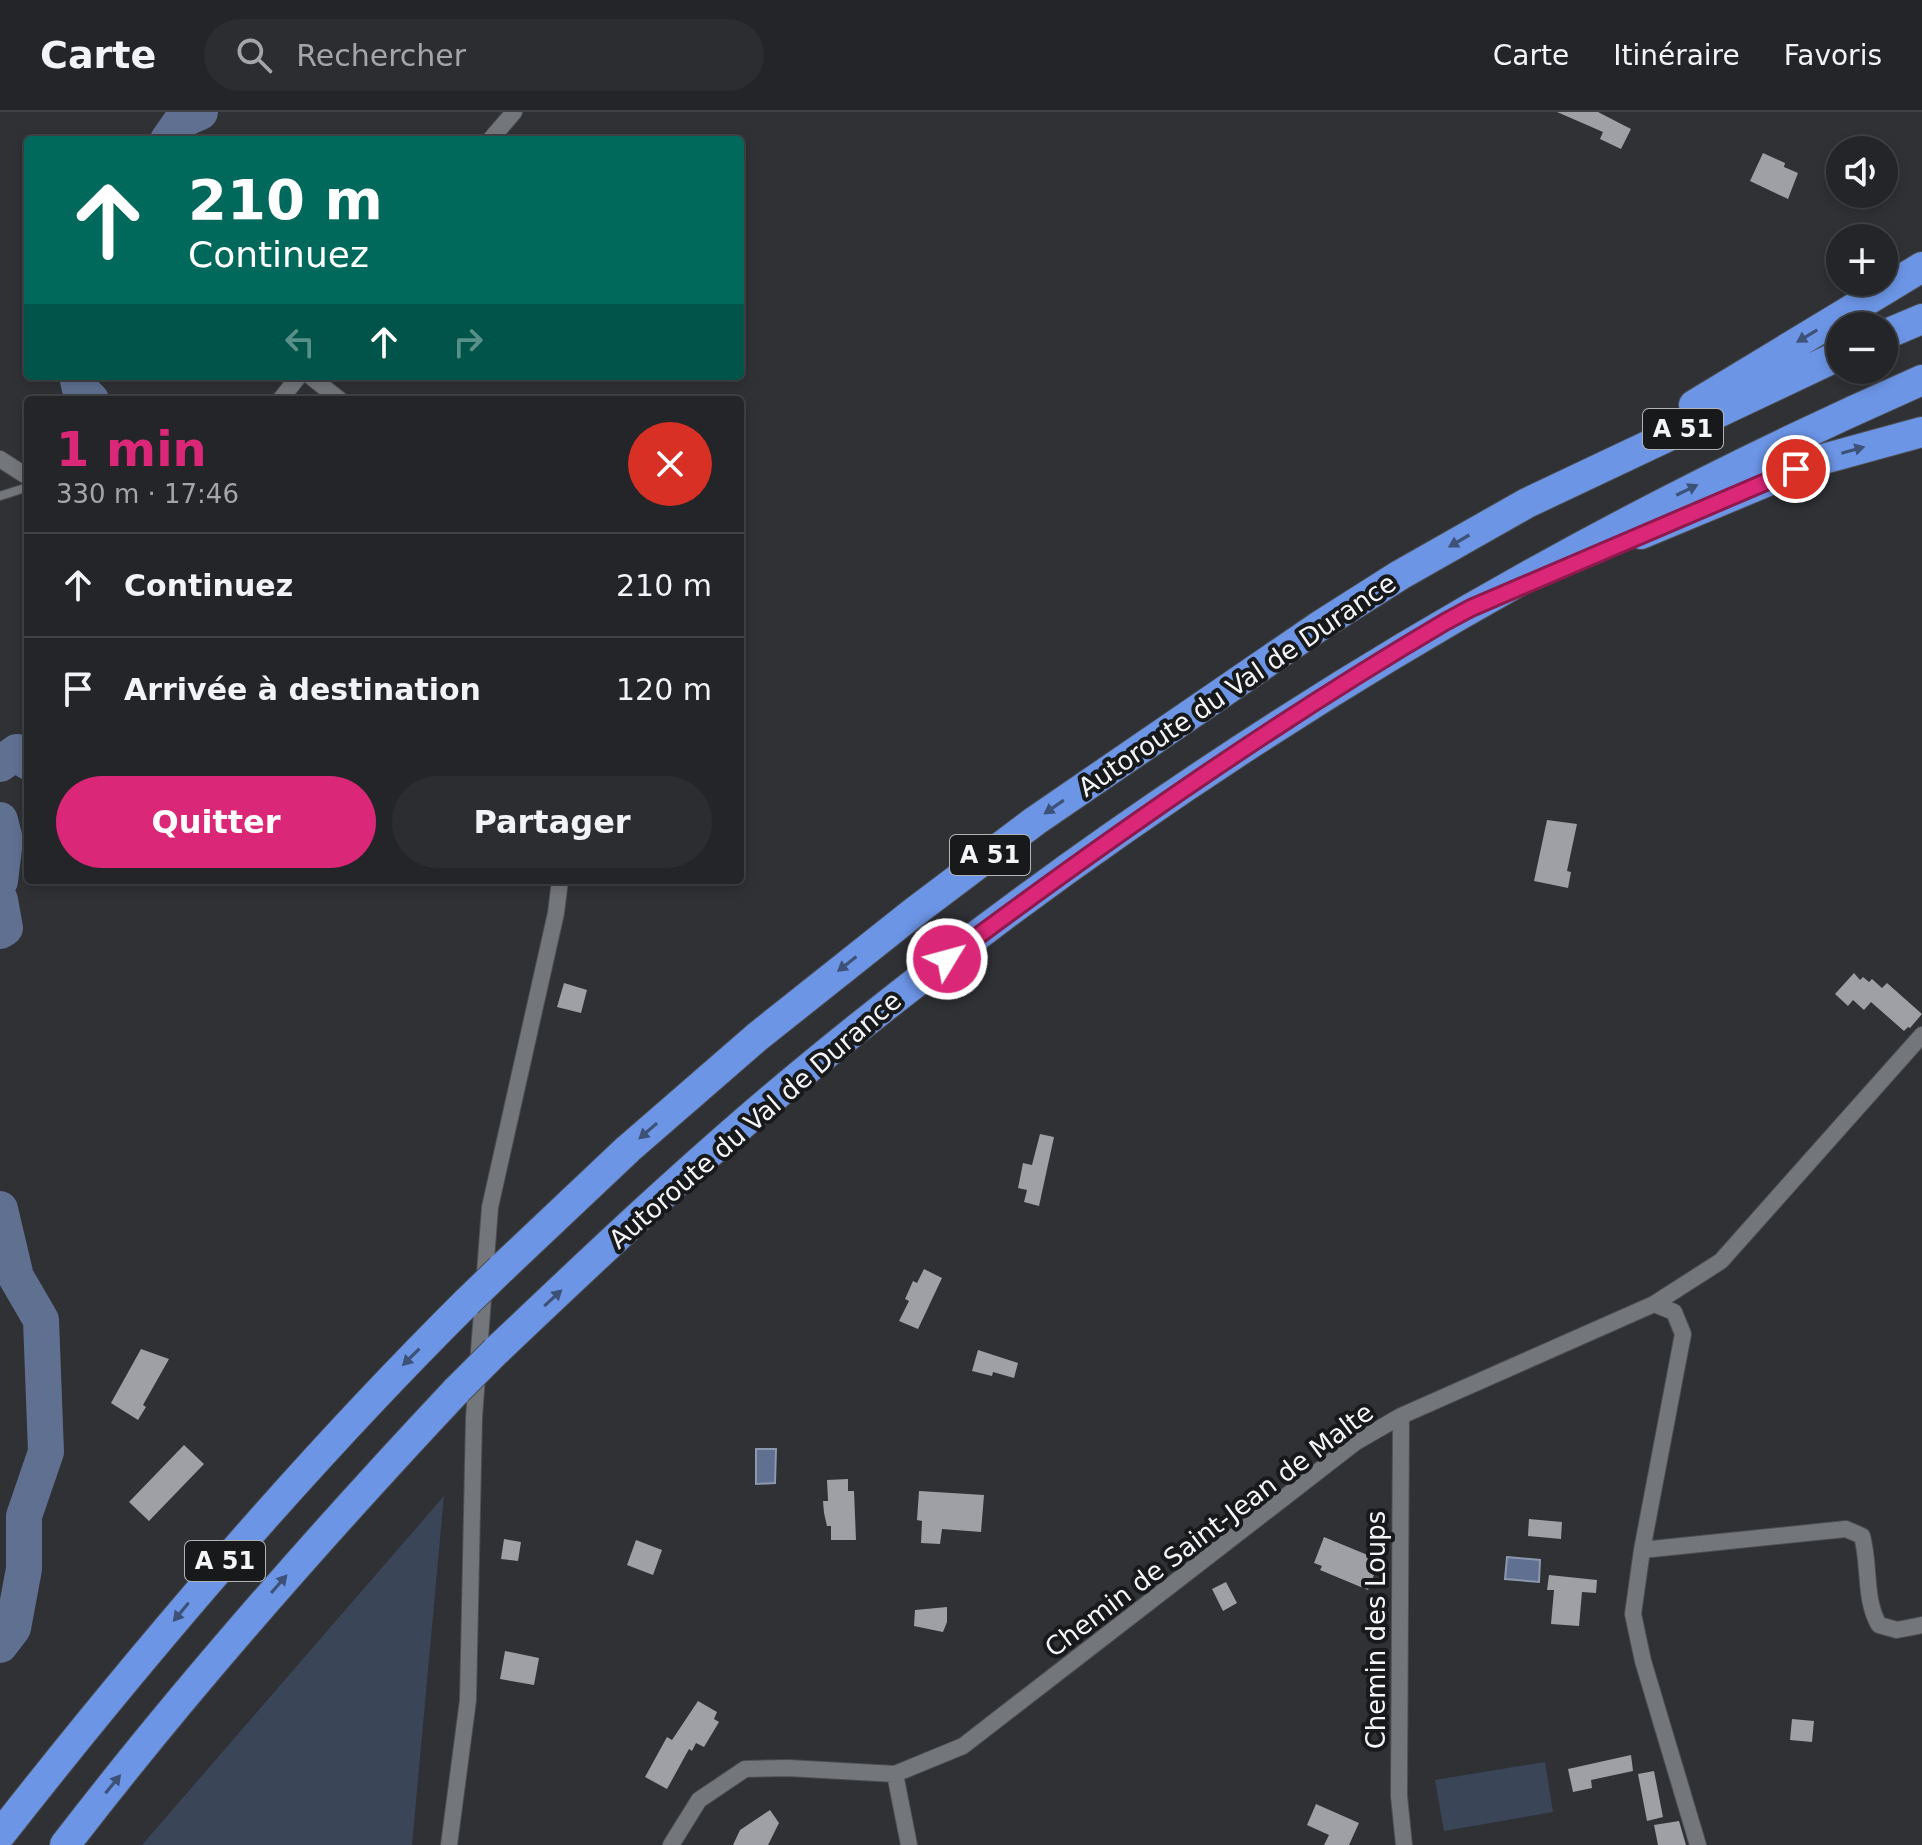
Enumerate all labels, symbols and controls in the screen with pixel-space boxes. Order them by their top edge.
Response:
search box [204,19,764,91]
text: Carte [40,33,156,77]
icon: search [232,33,276,77]
text: Rechercher [296,38,466,73]
text: Carte [1493,39,1569,72]
text: Itinéraire [1613,39,1740,72]
text: Favoris [1784,39,1882,72]
map controls [1826,136,1898,384]
button: sound [1826,136,1898,208]
text: 210 m [188,167,383,232]
icon: ahead [56,168,160,272]
button: + [1826,224,1898,296]
text: Continuez [188,234,369,275]
button: − [1826,312,1898,384]
icon: left [278,320,322,364]
icon: ahead [362,320,406,364]
icon: right [446,320,490,364]
one-way arrow [1796,329,1818,343]
road number: A 51 [1643,409,1723,449]
text: 1 min [56,421,207,477]
button: close [628,422,712,506]
pin [1762,435,1830,503]
one-way arrow [1841,443,1865,456]
icon: arrive [1774,447,1818,491]
text: 330 m · 17:46 [56,479,239,509]
one-way arrow [1675,484,1698,497]
one-way arrow [1448,534,1470,548]
icon: ahead [56,563,100,607]
street label: Autoroute du Val de Durance [1073,567,1401,803]
text: Continuez [124,568,293,603]
text: 210 m [616,568,712,603]
icon: arrive [56,667,100,711]
text: Arrivée à destination [124,672,481,707]
text: 120 m [616,672,712,707]
button: Quitter [56,776,376,868]
button: Partager [392,776,712,868]
one-way arrow [1044,799,1065,814]
road number: A 51 [950,835,1030,875]
position arrow [905,917,989,1001]
one-way arrow [837,956,857,972]
street label: Autoroute du Val de Durance [603,985,907,1255]
one-way arrow [638,1122,658,1139]
one-way arrow [543,1289,562,1307]
one-way arrow [403,1347,421,1366]
street label: Chemin de Saint-Jean de Malte [1039,1397,1379,1663]
street label: Chemin des Loups [1361,1511,1391,1749]
road number: A 51 [185,1541,265,1581]
one-way arrow [270,1574,288,1593]
one-way arrow [173,1602,190,1622]
one-way arrow [104,1774,121,1794]

